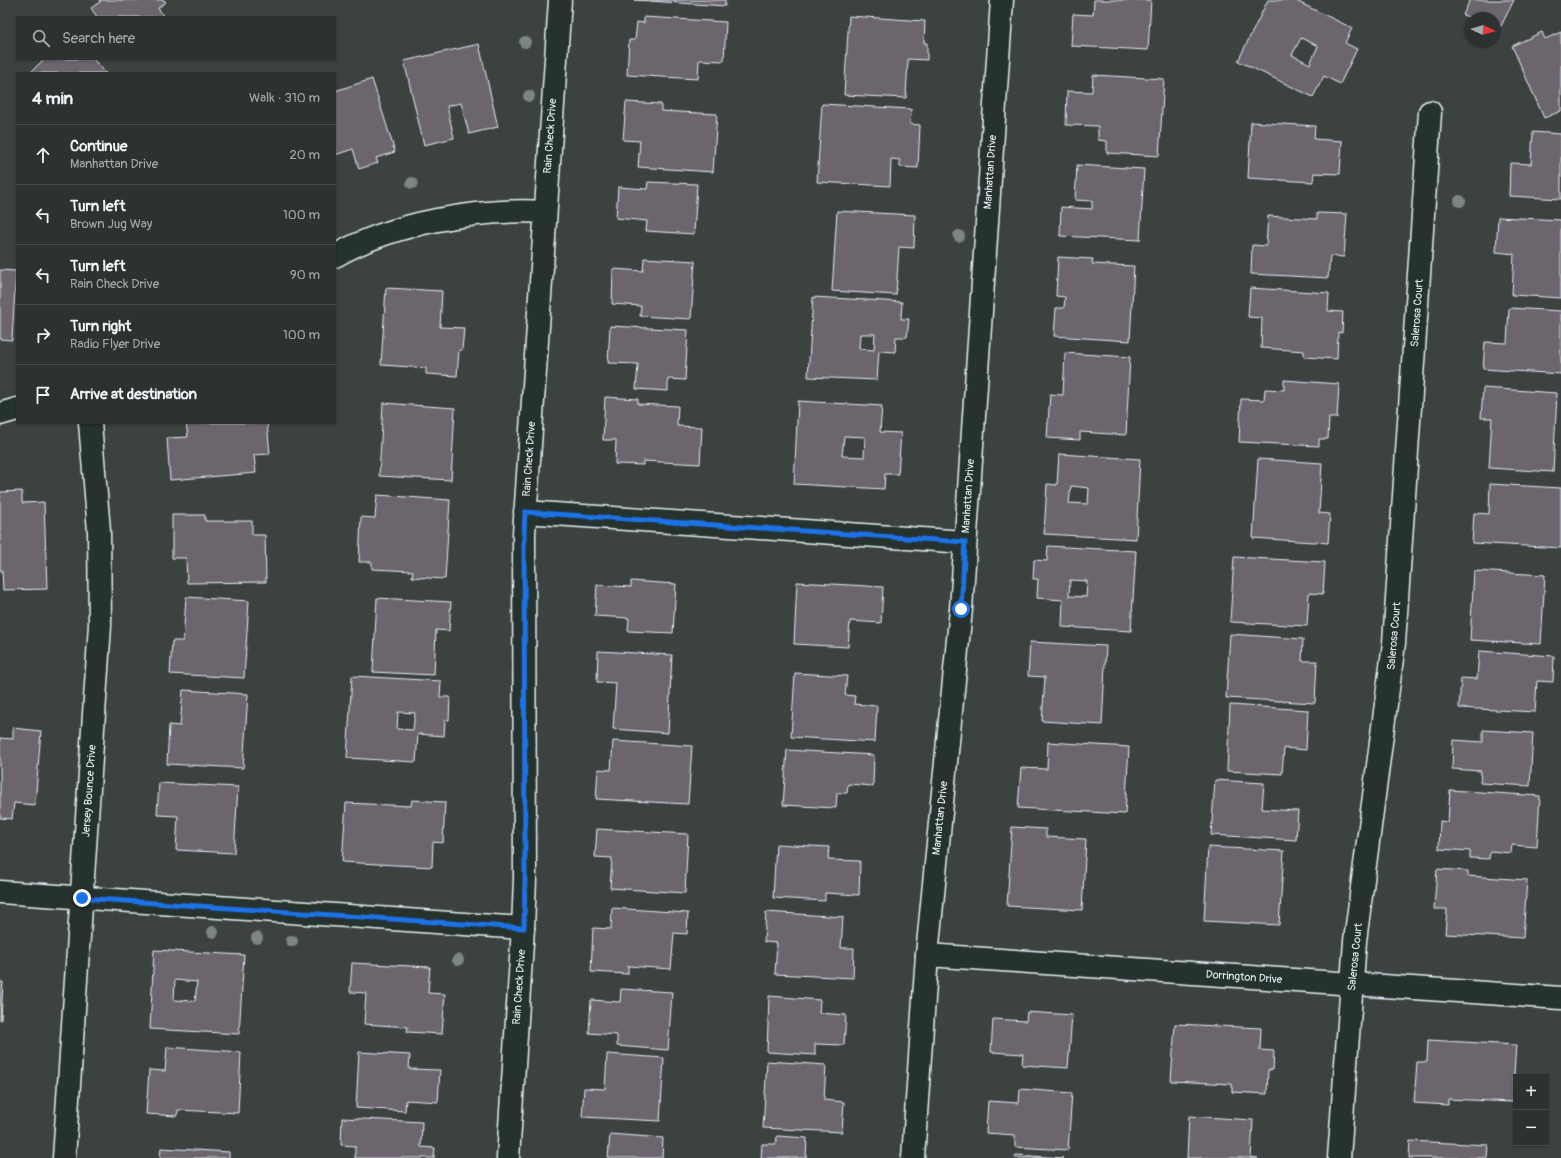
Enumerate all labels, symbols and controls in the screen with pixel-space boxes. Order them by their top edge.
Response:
north arrow [1465,12,1501,48]
search box [16,16,336,60]
icon: search [30,27,52,49]
text: Search here [62,29,135,48]
text: 4 min [32,88,73,109]
text: Walk · 310 m [249,90,320,106]
street label: Rain Check Drive [541,97,559,174]
street label: Manhattan Drive [981,134,999,210]
text: Continue [70,137,128,156]
icon: ahead [32,144,54,166]
text: 20 m [289,147,320,163]
text: Manhattan Drive [70,156,158,172]
text: Turn left [70,197,126,216]
icon: left [32,204,54,226]
text: 100 m [283,207,320,223]
text: Brown Jug Way [70,216,152,232]
text: Turn left [70,257,126,276]
icon: left [32,264,54,286]
text: 90 m [290,267,320,283]
text: Rain Check Drive [70,276,159,292]
street label: Salerosa Court [1408,278,1426,347]
text: Turn right [70,317,131,336]
icon: right [32,324,54,346]
text: 100 m [283,327,320,343]
text: Radio Flyer Drive [70,336,160,352]
icon: arrive [32,384,54,406]
text: Arrive at destination [70,385,197,404]
street label: Rain Check Drive [520,420,538,497]
street label: Manhattan Drive [959,458,977,534]
route start [952,600,970,618]
street label: Salerosa Court [1385,601,1403,671]
street label: Jersey Bounce Drive [79,744,99,838]
street label: Manhattan Drive [930,780,950,856]
route end [73,889,91,907]
street label: Salerosa Court [1345,922,1365,992]
street label: Rain Check Drive [510,948,528,1025]
street label: Dorrington Drive [1205,968,1283,986]
map controls [1513,1074,1549,1146]
button: + [1513,1074,1549,1110]
button: − [1513,1110,1549,1146]

